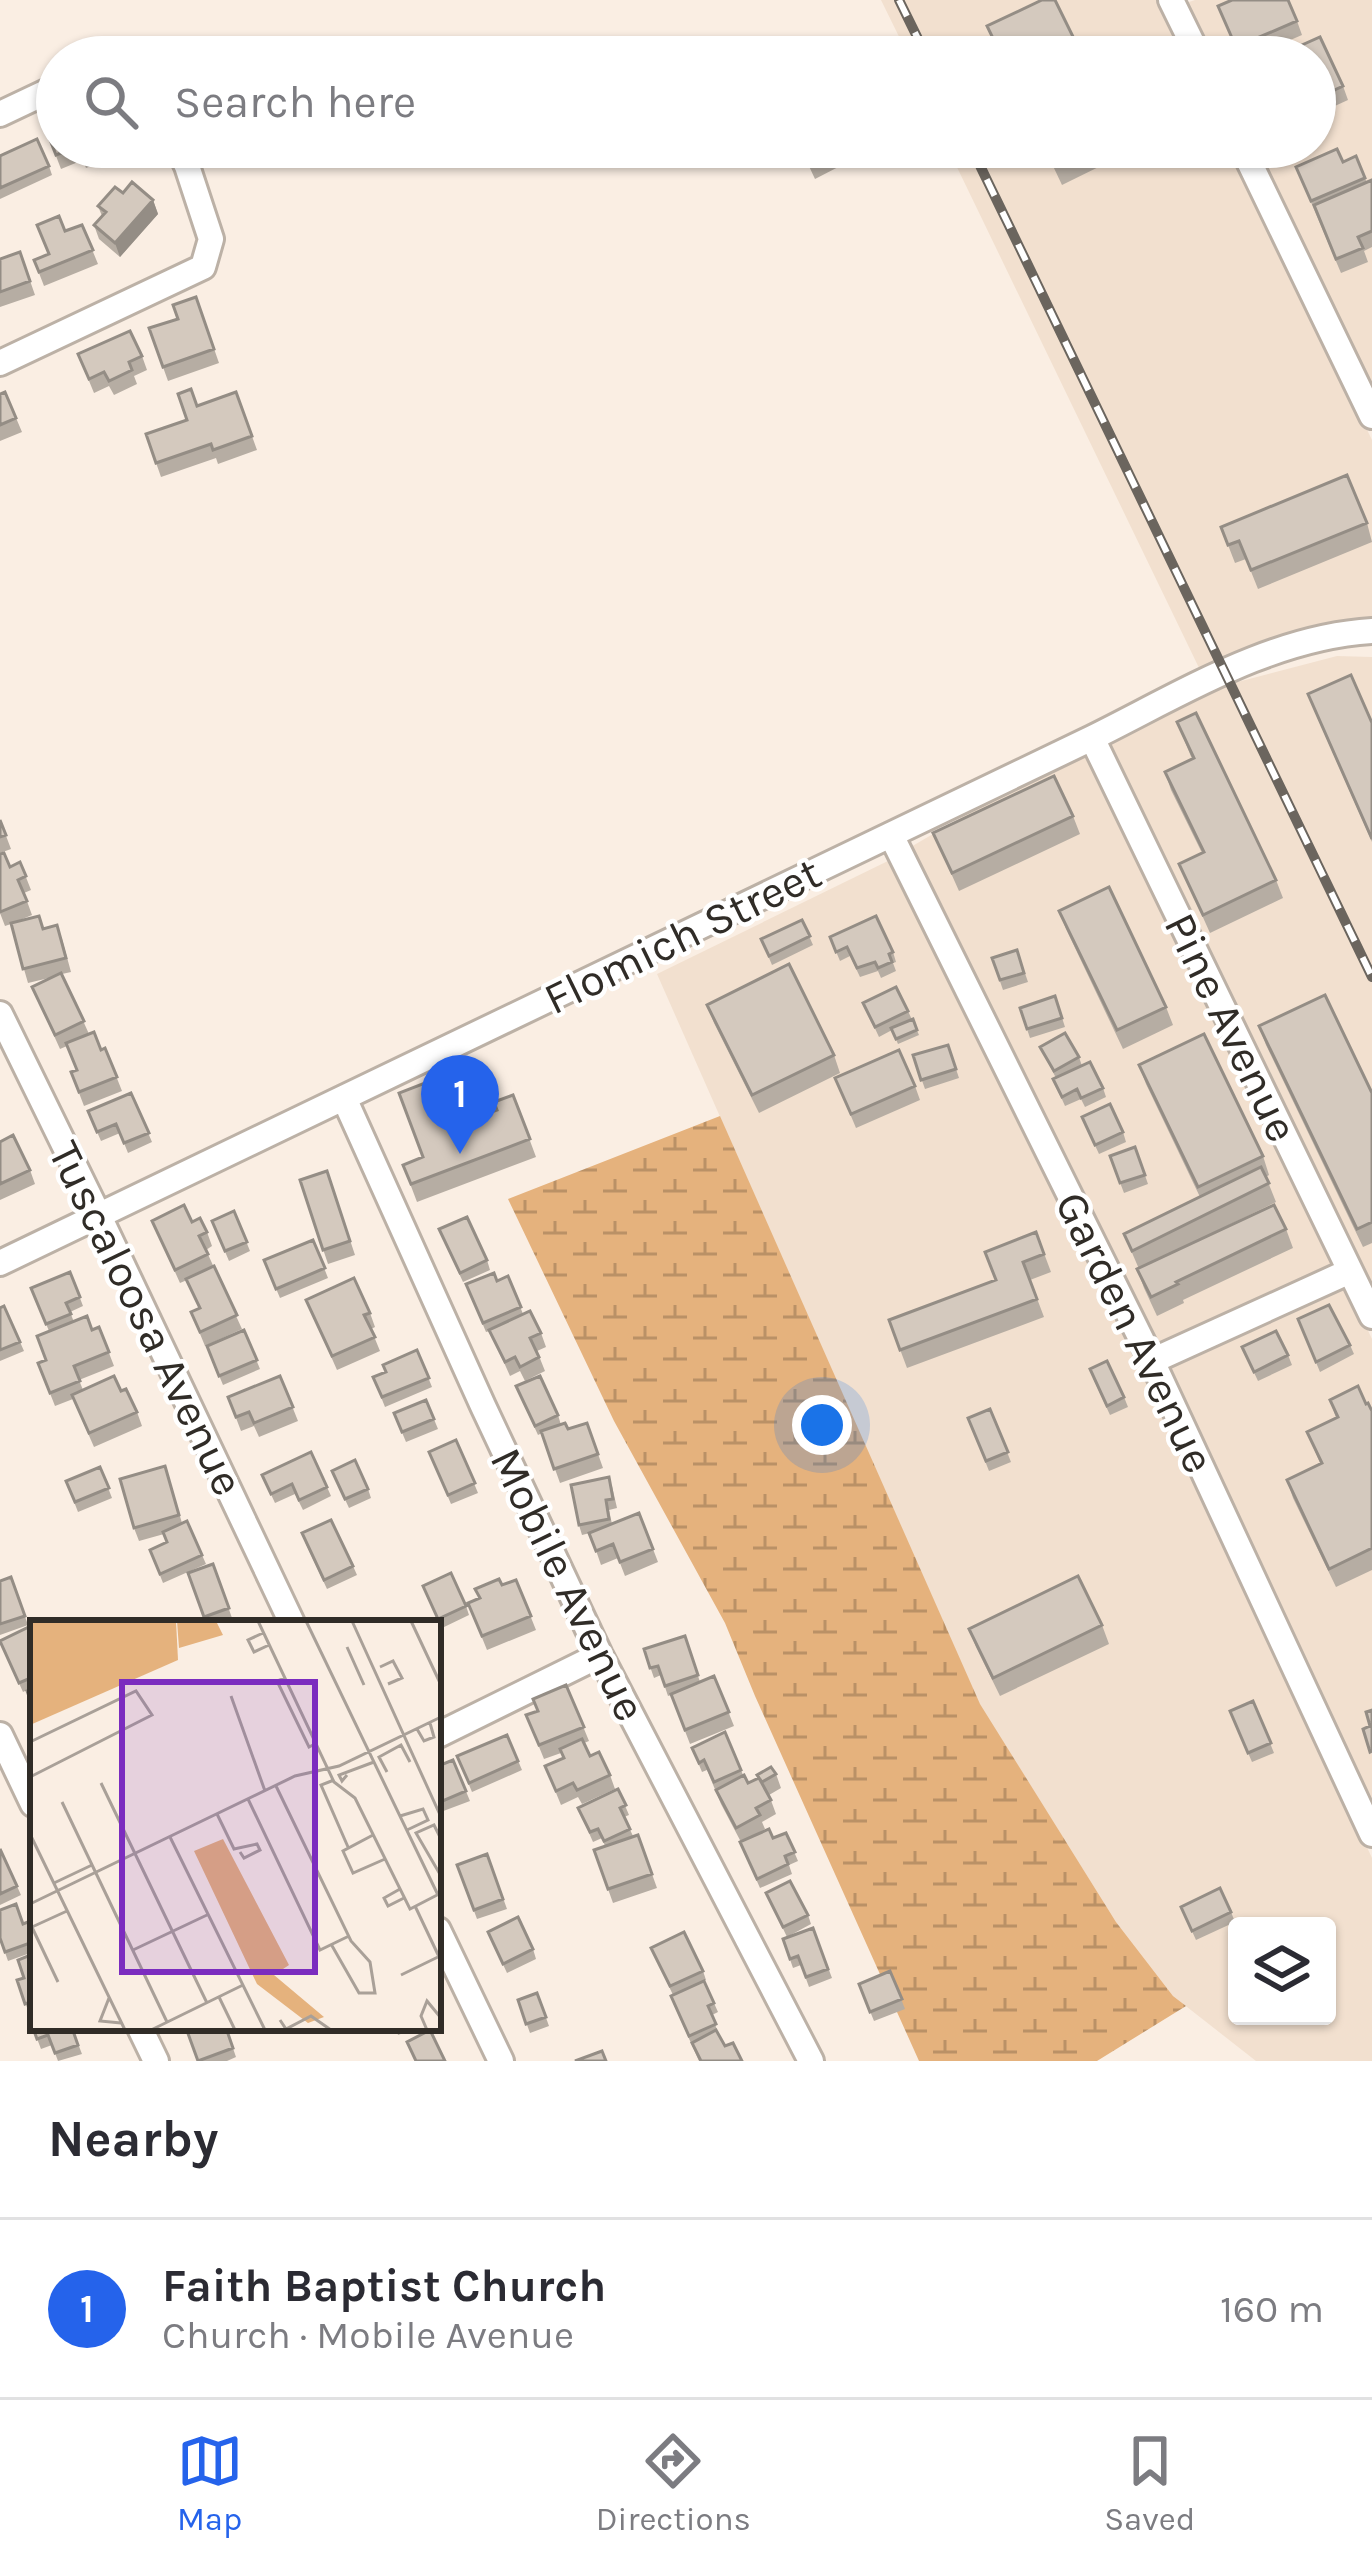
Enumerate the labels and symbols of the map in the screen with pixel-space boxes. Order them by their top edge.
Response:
street label: Flomich Street [536,847,829,1025]
street label: Pine Avenue [1154,905,1309,1150]
pin: 1 [421,1055,499,1154]
street label: Tuscaloosa Avenue [38,1133,254,1504]
street label: Garden Avenue [1045,1184,1225,1481]
your location [792,1395,852,1455]
street label: Mobile Avenue [480,1439,657,1729]
inset map [30,1620,441,2031]

